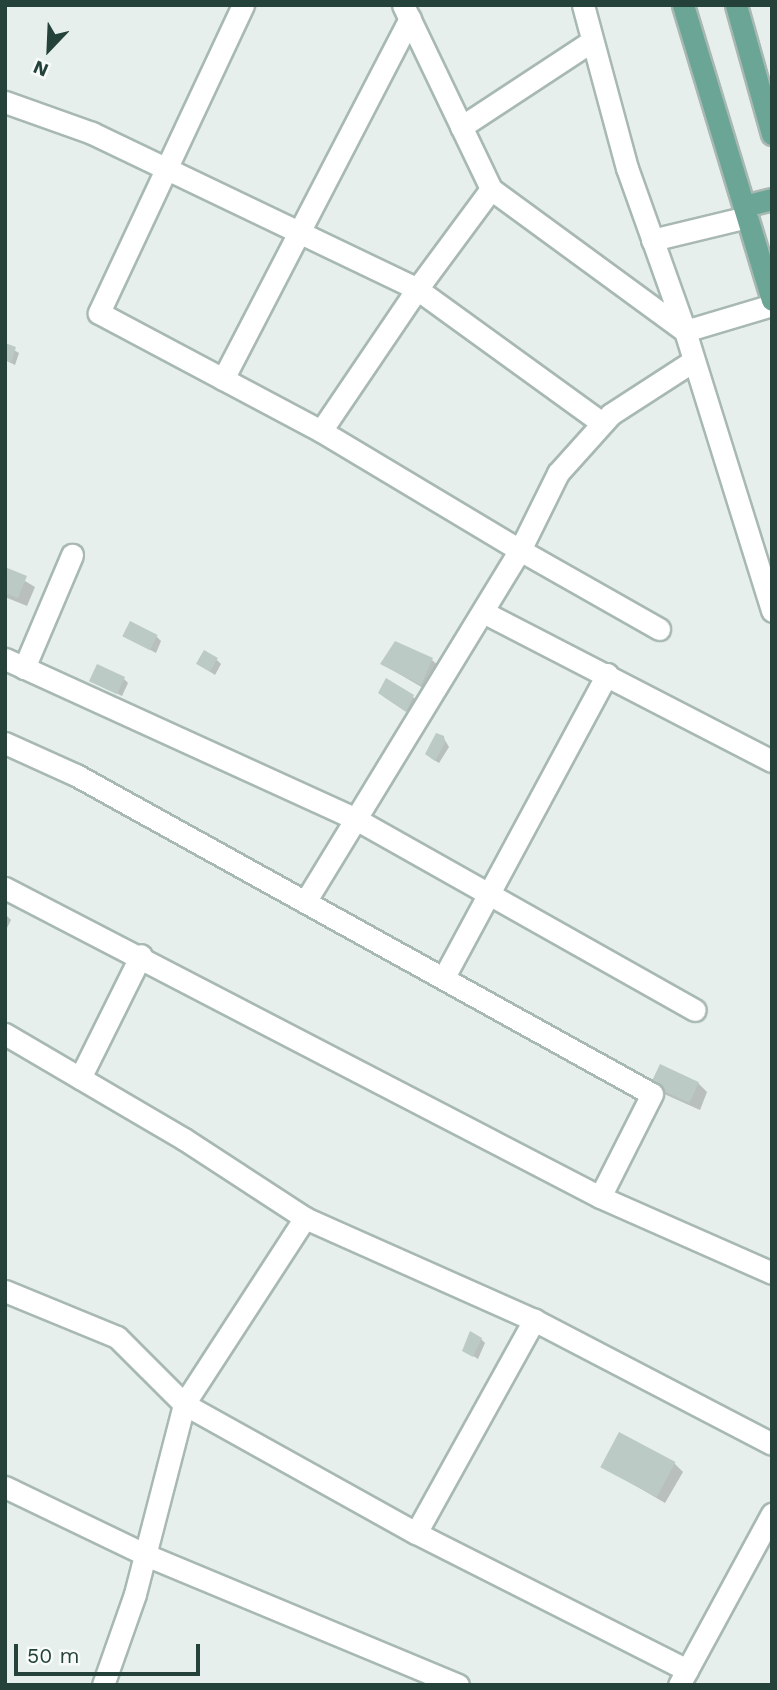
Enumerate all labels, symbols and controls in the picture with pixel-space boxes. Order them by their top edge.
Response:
north arrow [14,14,84,84]
text: N [30,55,52,82]
scale bar [18,1630,203,1674]
text: 50 m [27,1643,79,1668]

